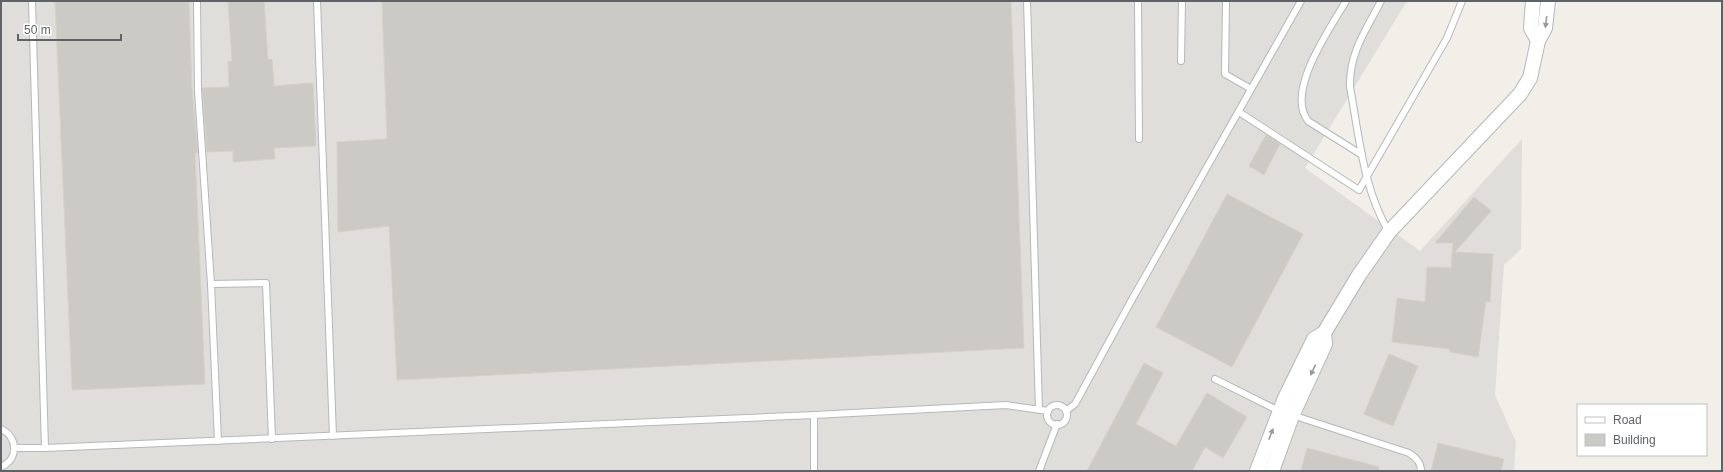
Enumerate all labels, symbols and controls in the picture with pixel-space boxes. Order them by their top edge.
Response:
scale bar [18,16,121,42]
one-way arrow [1543,16,1549,28]
text: 50 m [24,23,51,37]
one-way arrow [1310,364,1316,376]
legend [1577,404,1707,456]
text: Road [1613,413,1642,427]
one-way arrow [1268,428,1274,440]
text: Building [1613,433,1656,447]

